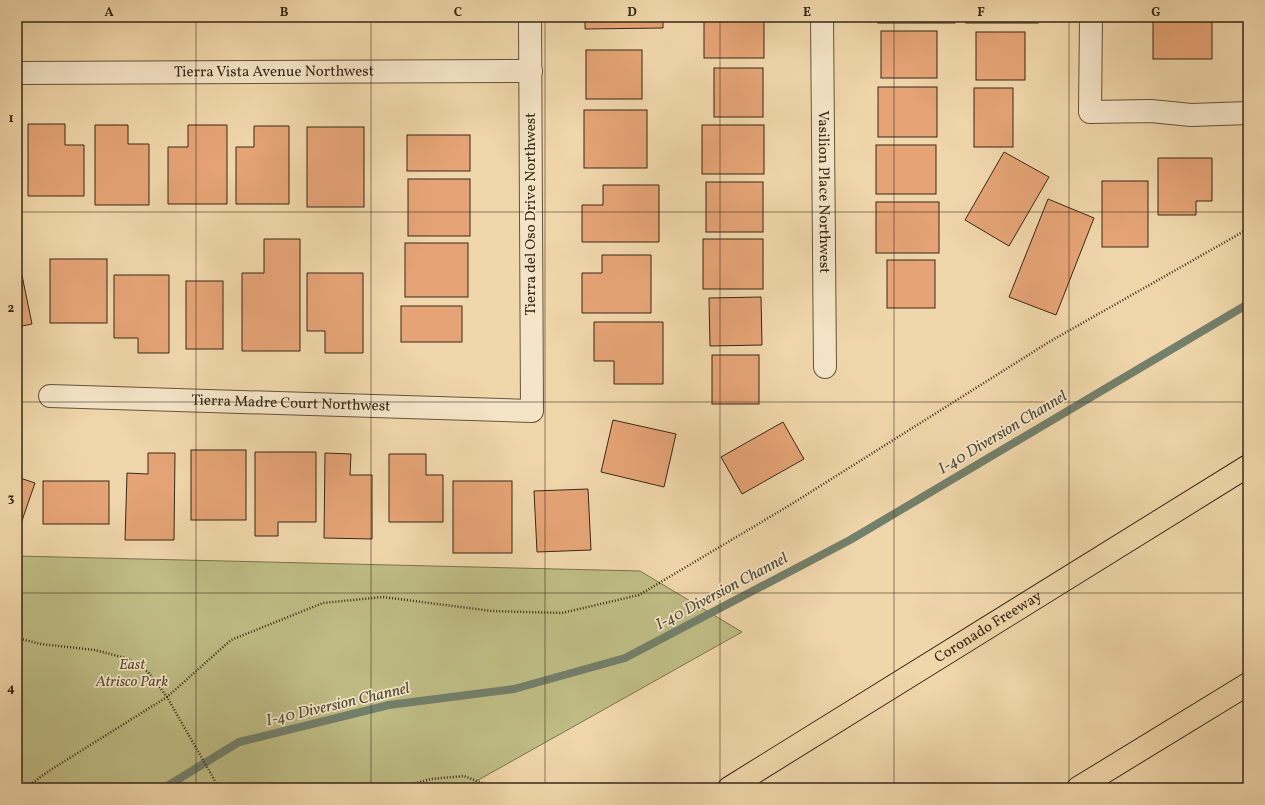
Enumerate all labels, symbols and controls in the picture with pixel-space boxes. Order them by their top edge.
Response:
text: A [104,4,114,22]
text: B [280,4,289,22]
text: C [454,4,462,22]
text: D [627,4,637,22]
text: E [803,4,811,22]
text: F [977,4,985,22]
text: G [1151,4,1161,22]
street label: Tierra Vista Avenue Northwest [174,61,374,83]
text: 1 [8,110,14,128]
street label: Vasilion Place Northwest [812,110,835,274]
street label: Tierra del Oso Drive Northwest [521,113,542,316]
text: 2 [8,300,15,318]
water label: I-40 Diversion Channel [934,386,1072,480]
street label: Tierra Madre Court Northwest [191,390,391,417]
text: 3 [8,490,15,508]
water label: I-40 Diversion Channel [652,548,792,636]
street label: Coronado Freeway [930,586,1046,669]
park label: East Atrisco Park [95,655,168,693]
water label: I-40 Diversion Channel [264,678,412,732]
text: 4 [7,680,15,698]

